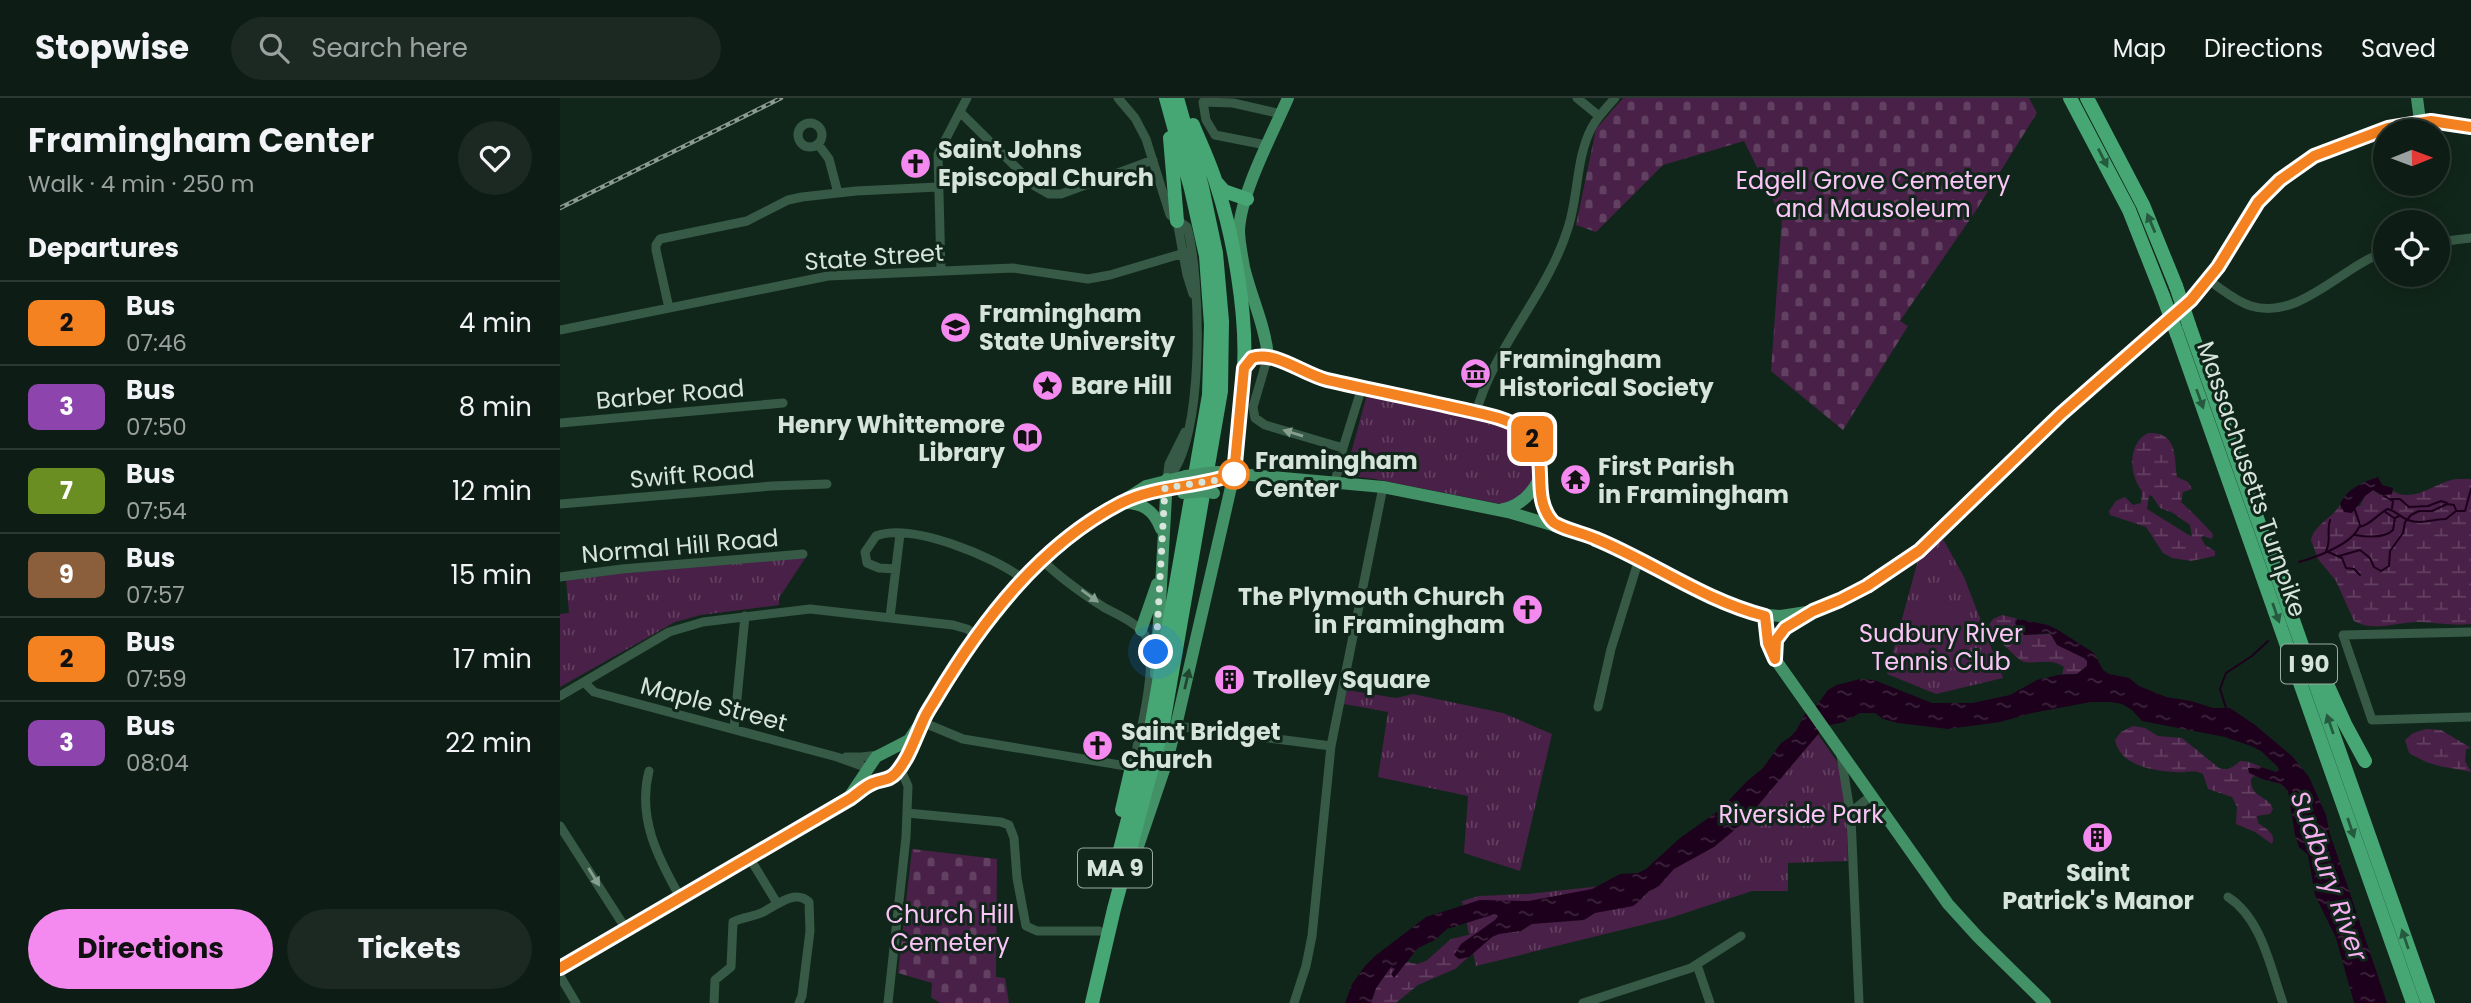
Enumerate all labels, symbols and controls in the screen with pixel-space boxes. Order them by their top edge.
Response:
search box [231,17,721,80]
text: Stopwise [35,24,189,71]
icon: search [255,29,293,67]
text: Search here [311,30,468,66]
text: Map [2113,32,2166,65]
text: Directions [2204,32,2323,65]
text: Saved [2361,32,2436,65]
text: Framingham Center [28,117,374,164]
north arrow [2373,119,2450,196]
map controls [2373,119,2450,287]
button: heart [458,121,532,195]
place label: Saint Johns Episcopal Church [938,133,1154,194]
church icon: Saint Johns Episcopal Church [898,146,932,180]
one-way arrow [2097,148,2108,168]
park label: Edgell Grove Cemetery and Mausoleum [1736,164,2011,225]
text: Walk · 4 min · 250 m [28,168,254,200]
button: locate [2373,210,2450,287]
one-way arrow [2145,212,2156,233]
text: Departures [28,230,179,266]
street label: State Street [803,236,945,278]
text: Bus [126,288,175,324]
place label: Framingham State University [979,297,1176,358]
text: 4 min [459,305,532,341]
text: 2 [60,306,73,339]
school or university icon: Framingham State University [939,310,973,344]
text: 07:46 [126,327,187,359]
street label: Massachusetts Turnpike [2189,337,2315,621]
place label: Framingham Historical Society [1499,343,1715,404]
museum icon: Framingham Historical Society [1459,356,1493,390]
place icon: Bare Hill [1031,368,1065,402]
place label: Bare Hill [1071,369,1172,402]
street label: Barber Road [594,371,746,417]
text: Bus [126,372,175,408]
one-way arrow [2195,388,2206,409]
text: 8 min [459,389,532,425]
text: 3 [59,390,74,423]
place label: Henry Whittemore Library [777,408,1006,469]
text: 07:50 [126,411,187,443]
line badge: 2 [1509,416,1555,462]
library icon: Henry Whittemore Library [1011,421,1045,455]
text: 2 [1525,422,1539,455]
one-way arrow [1282,428,1303,438]
place label: Framingham Center [1255,444,1418,505]
place label: First Parish in Framingham [1598,450,1789,511]
street label: Swift Road [628,452,756,496]
text: Bus [126,456,175,492]
marker: Framingham Center [1219,459,1249,489]
temple icon: First Parish in Framingham [1558,463,1592,497]
text: 12 min [452,473,532,509]
text: 7 [60,474,73,507]
text: 07:54 [126,495,187,527]
street label: Normal Hill Road [580,521,780,571]
text: Bus [126,540,175,576]
text: 15 min [451,557,532,593]
text: 9 [59,558,74,591]
text: 07:57 [126,579,185,611]
place label: The Plymouth Church in Framingham [1238,580,1505,641]
one-way arrow [1080,589,1098,604]
church icon: The Plymouth Church in Framingham [1511,593,1545,627]
one-way arrow [2271,603,2282,624]
park label: Sudbury River Tennis Club [1859,617,2023,678]
text: Bus [126,624,175,660]
your location [1138,634,1173,669]
text: 17 min [453,641,532,677]
text: 2 [60,642,73,675]
road number: I 90 [2281,644,2337,684]
building icon: Trolley Square [1213,662,1247,696]
text: 07:59 [126,663,187,695]
place label: Trolley Square [1253,663,1431,696]
one-way arrow [1182,668,1193,690]
street label: Maple Street [637,669,791,739]
text: Bus [126,708,175,744]
one-way arrow [2324,713,2335,734]
place label: Saint Bridget Church [1121,715,1280,776]
text: 22 min [445,725,532,761]
text: 3 [59,726,74,759]
church icon: Saint Bridget Church [1081,728,1115,762]
text: 08:04 [126,747,189,779]
water label: Sudbury River [2282,786,2377,967]
park label: Riverside Park [1718,798,1884,831]
one-way arrow [2346,817,2357,838]
building icon: Saint Patrick's Manor [2081,821,2115,855]
road number: MA 9 [1078,848,1152,888]
place label: Saint Patrick's Manor [2002,856,2194,917]
one-way arrow [587,867,600,887]
park label: Church Hill Cemetery [886,898,1014,959]
button: Directions [28,909,273,989]
button: Tickets [287,909,532,989]
one-way arrow [2399,928,2410,949]

